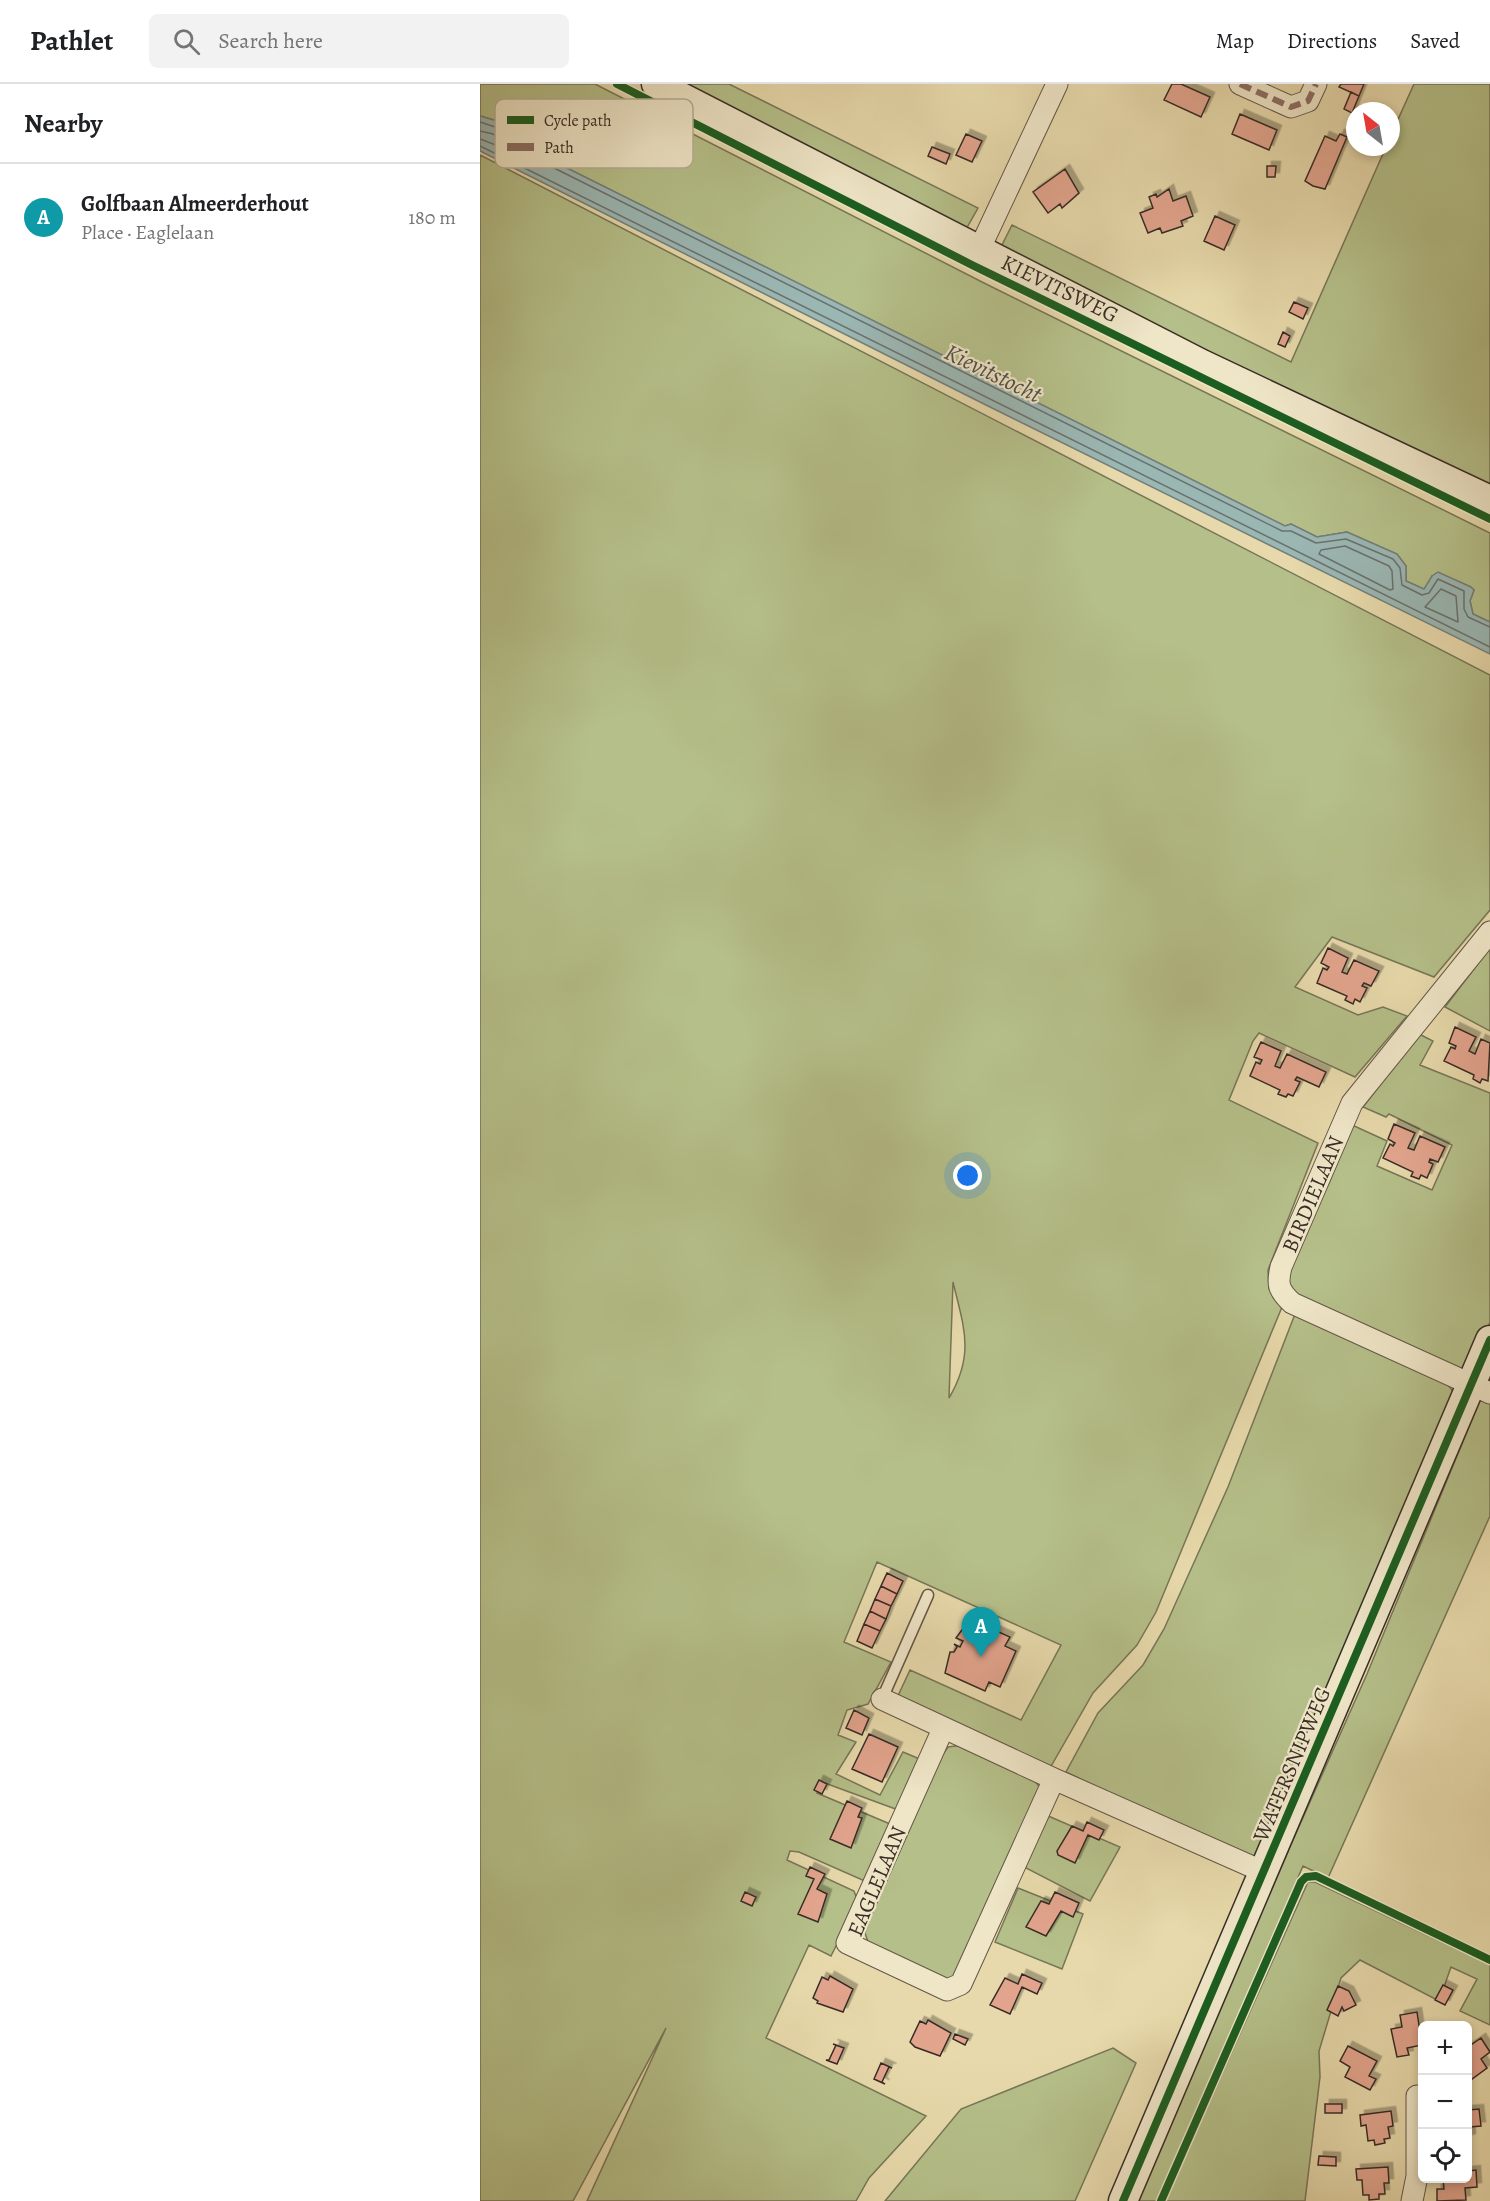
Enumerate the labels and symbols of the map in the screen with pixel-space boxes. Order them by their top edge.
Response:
legend [495,99,693,168]
north arrow [1346,102,1400,156]
text: Cycle path [544,110,612,132]
text: Path [544,137,574,159]
street label: KIEVITSWEG [996,248,1123,330]
water label: Kievitstocht [939,336,1048,411]
street label: BIRDIELAAN [1275,1131,1351,1257]
your location [953,1161,982,1190]
pin: A [962,1608,1000,1657]
street label: WATERSNIPWEG [1245,1682,1338,1847]
street label: EAGLELAAN [840,1821,914,1941]

